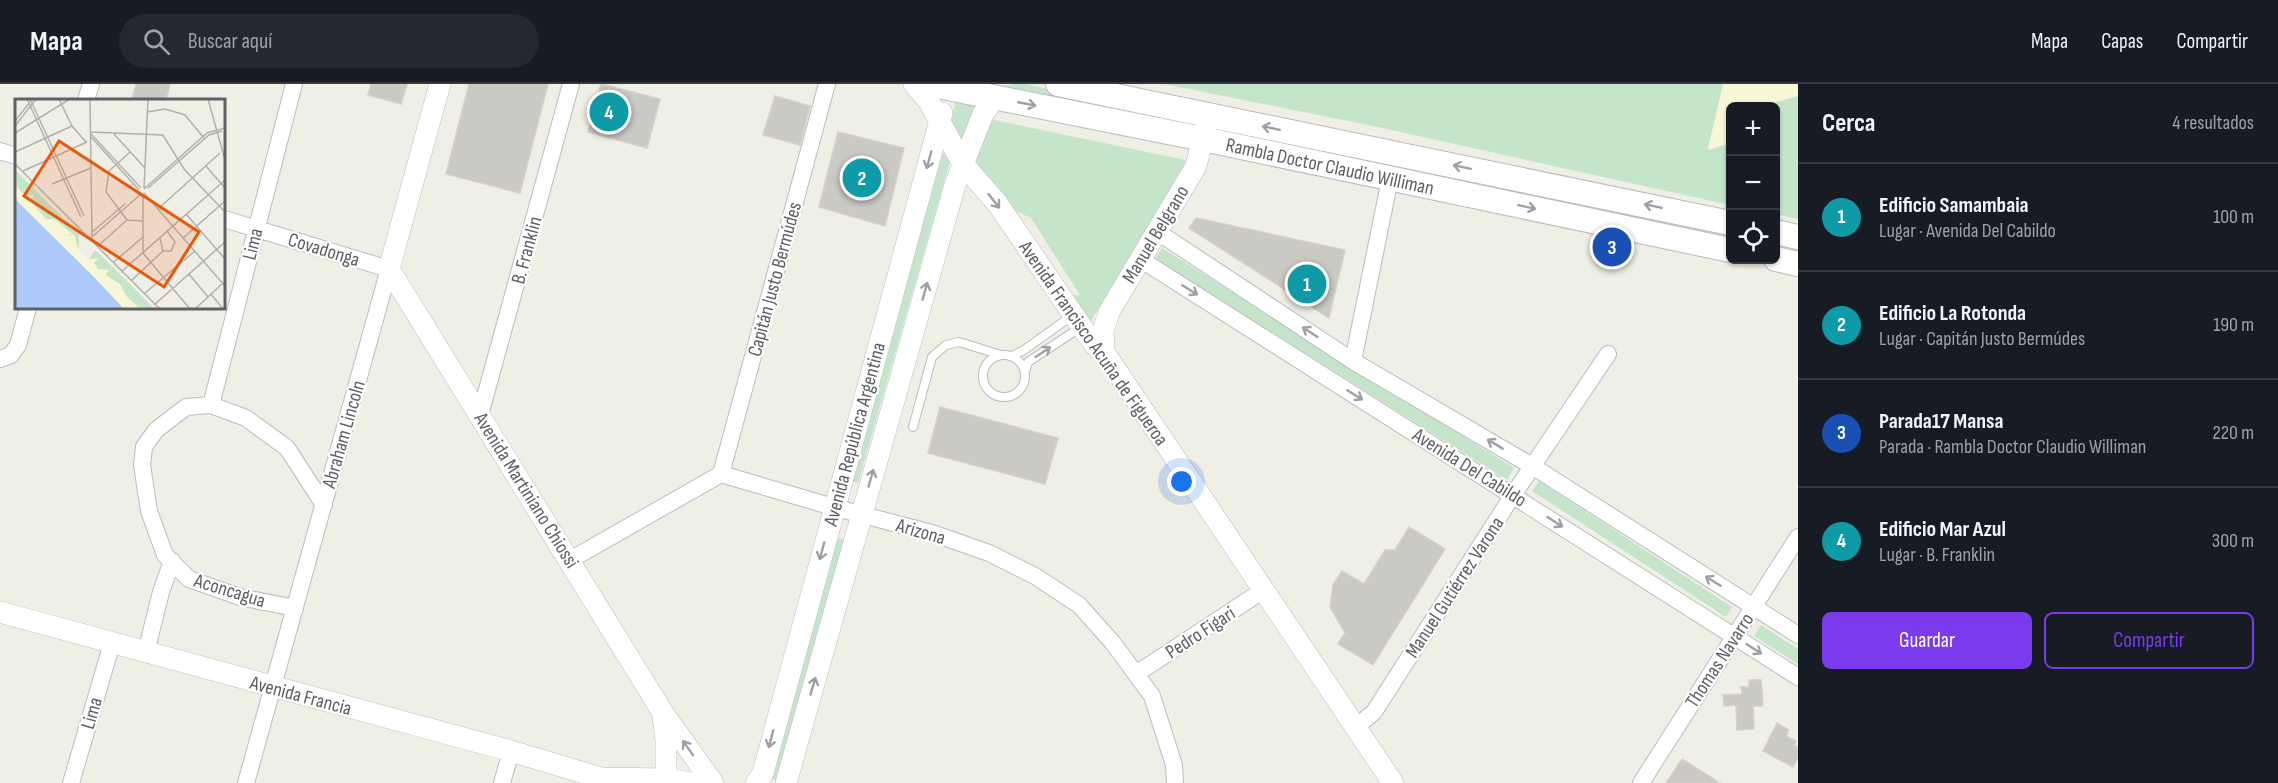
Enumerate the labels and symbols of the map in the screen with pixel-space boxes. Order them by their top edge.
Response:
pin: 4 [590,90,628,135]
inset map [15,99,225,309]
one-way arrow [1016,99,1036,110]
one-way arrow [1261,122,1281,133]
street label: Rambla Doctor Claudio Williman [1224,133,1436,201]
one-way arrow [923,150,934,169]
pin: 2 [842,156,882,200]
one-way arrow [1452,161,1472,172]
street label: Manuel Belgrano [1117,181,1194,288]
one-way arrow [988,193,1001,209]
street label: Capitán Justo Bermúdes [743,199,807,359]
one-way arrow [1643,200,1662,212]
one-way arrow [1517,202,1537,213]
street label: B. Franklin [506,214,547,287]
pin: 3 [1592,224,1632,270]
street label: Lima [237,226,268,263]
street label: Covadonga [285,228,362,272]
street label: Avenida Francisco Acuña de Figueroa [1013,236,1173,451]
pin: 1 [1288,262,1326,306]
one-way arrow [920,282,931,301]
one-way arrow [1181,285,1198,297]
one-way arrow [1302,326,1319,338]
street label: Avenida República Argentina [819,340,891,529]
one-way arrow [1034,346,1051,358]
street label: Abraham Lincoln [317,378,371,492]
one-way arrow [1346,388,1363,401]
street label: Avenida Martiniano Chiossi [468,407,584,573]
street label: Avenida Del Cabildo [1407,423,1531,512]
one-way arrow [1487,438,1504,450]
your location [1167,467,1196,496]
one-way arrow [866,469,878,488]
street label: Arizona [892,513,948,550]
street label: Manuel Gutiérrez Varona [1400,513,1509,663]
one-way arrow [1546,516,1563,528]
one-way arrow [815,541,827,560]
street label: Aconcagua [190,569,268,613]
one-way arrow [1705,575,1722,587]
street label: Pedro Figari [1161,601,1240,664]
street label: Thomas Navarro [1680,609,1759,712]
one-way arrow [1746,643,1763,656]
street label: Avenida Francia [246,671,354,721]
one-way arrow [808,677,819,696]
street label: Lima [76,695,108,732]
one-way arrow [765,729,777,748]
one-way arrow [682,740,694,756]

